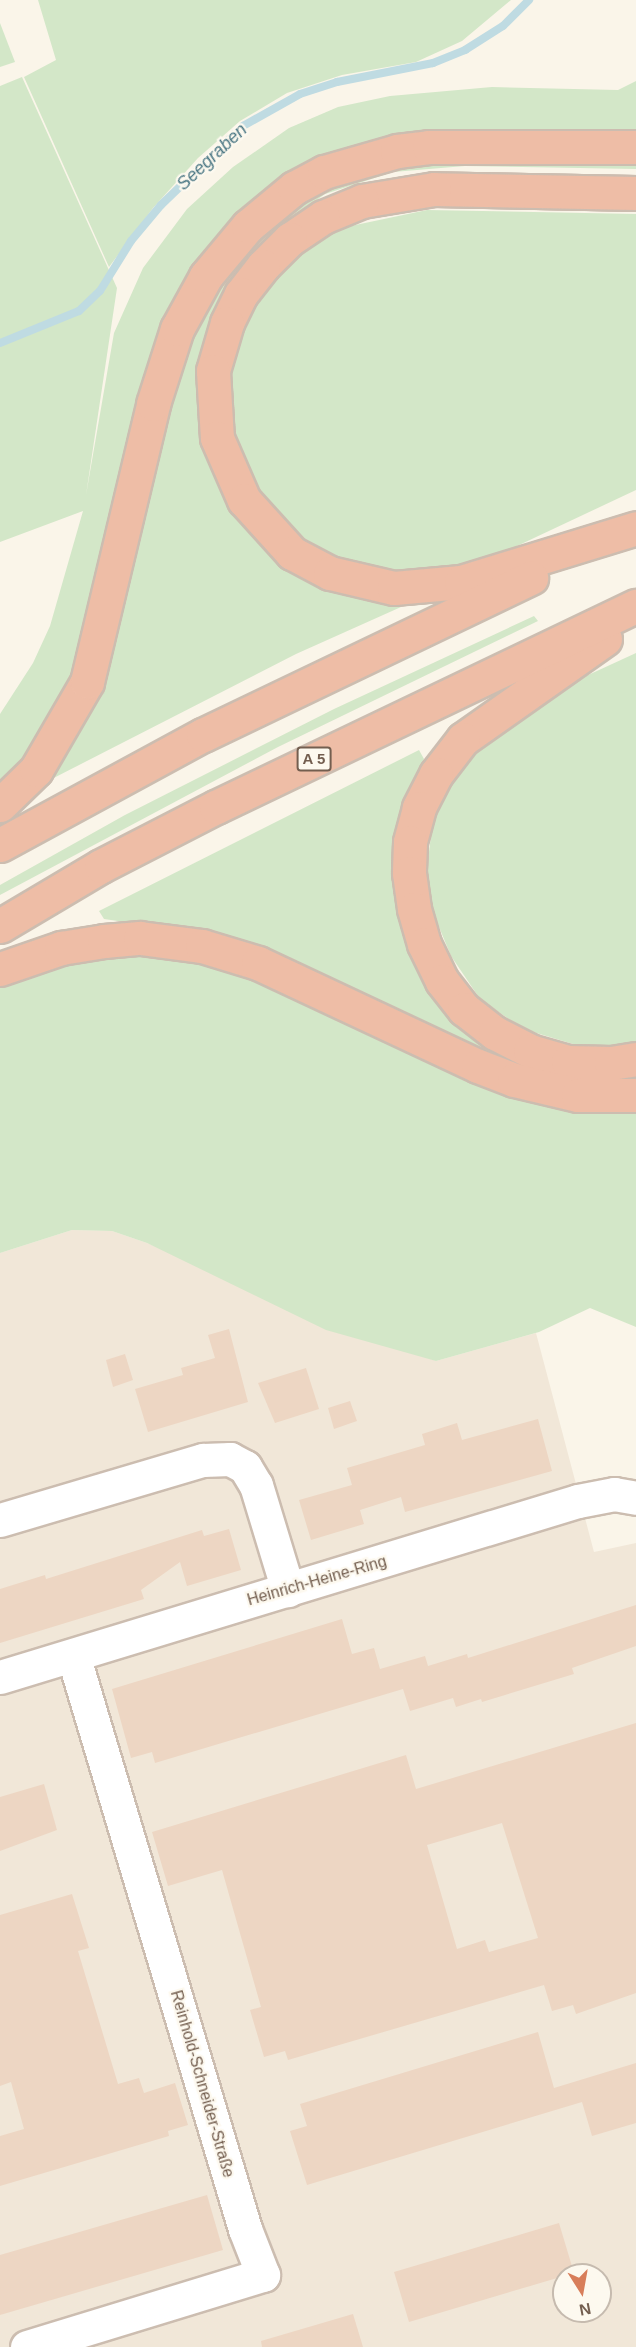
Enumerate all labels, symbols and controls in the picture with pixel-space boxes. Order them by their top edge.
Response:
water label: Seegraben [172,119,252,195]
road number: A 5 [296,747,332,771]
street label: Heinrich-Heine-Ring [245,1552,389,1610]
street label: Reinhold-Schneider-Straße [166,1988,238,2180]
north arrow [552,2263,612,2323]
text: N [578,2300,592,2319]

